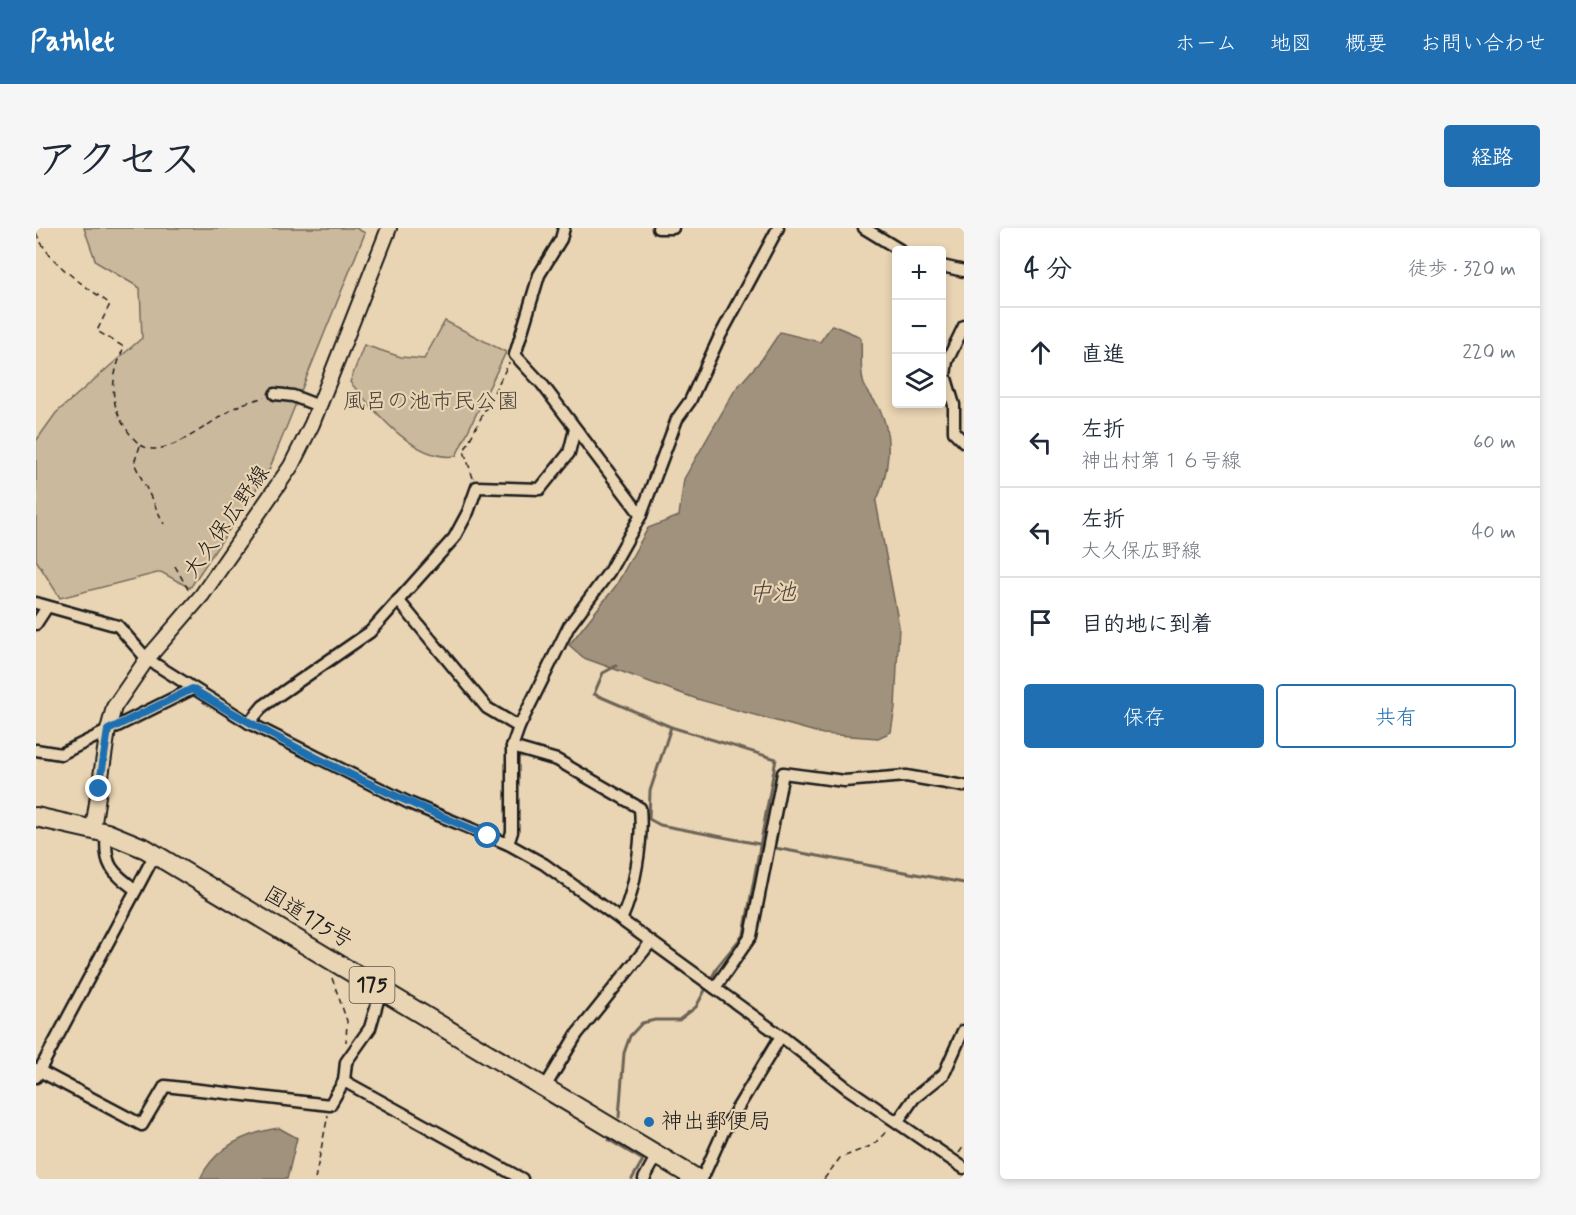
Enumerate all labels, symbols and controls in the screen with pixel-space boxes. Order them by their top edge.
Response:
text: Pathlet [30,24,114,61]
text: ホーム [1175,30,1237,58]
text: 地図 [1270,30,1312,58]
text: 概要 [1345,30,1387,58]
text: お問い合わせ [1420,30,1546,58]
button: 経路 [1444,125,1540,187]
text: アクセス [36,134,201,189]
map controls [892,246,946,408]
button: + [892,246,946,300]
text: 4 分 [1024,253,1072,287]
text: 徒歩 · 320 m [1408,256,1516,283]
button: − [892,300,946,354]
icon: ahead [1024,336,1057,369]
text: 220 m [1462,339,1516,366]
text: 直進 [1081,341,1125,369]
button: layers [892,354,946,408]
park label: 風呂の池市民公園 [343,388,519,416]
text: 左折 [1081,416,1125,444]
icon: left [1024,426,1057,459]
text: 60 m [1473,429,1516,456]
text: 神出村第１６号線 [1081,448,1241,475]
street label: 大久保広野線 [178,460,276,584]
text: 左折 [1081,506,1125,534]
icon: left [1024,516,1057,549]
text: 40 m [1472,519,1516,546]
text: 大久保広野線 [1081,538,1201,565]
water label: 中池 [748,578,797,609]
icon: arrive [1024,606,1057,639]
text: 目的地に到着 [1081,611,1213,639]
button: 保存 [1024,684,1264,748]
button: 共有 [1276,684,1516,748]
route end [85,775,111,801]
route start [474,822,500,848]
street label: 国道175号 [258,880,358,956]
road number: 175 [350,967,394,1003]
place label: 神出郵便局 [661,1108,771,1136]
marker: 神出郵便局 [642,1115,656,1129]

